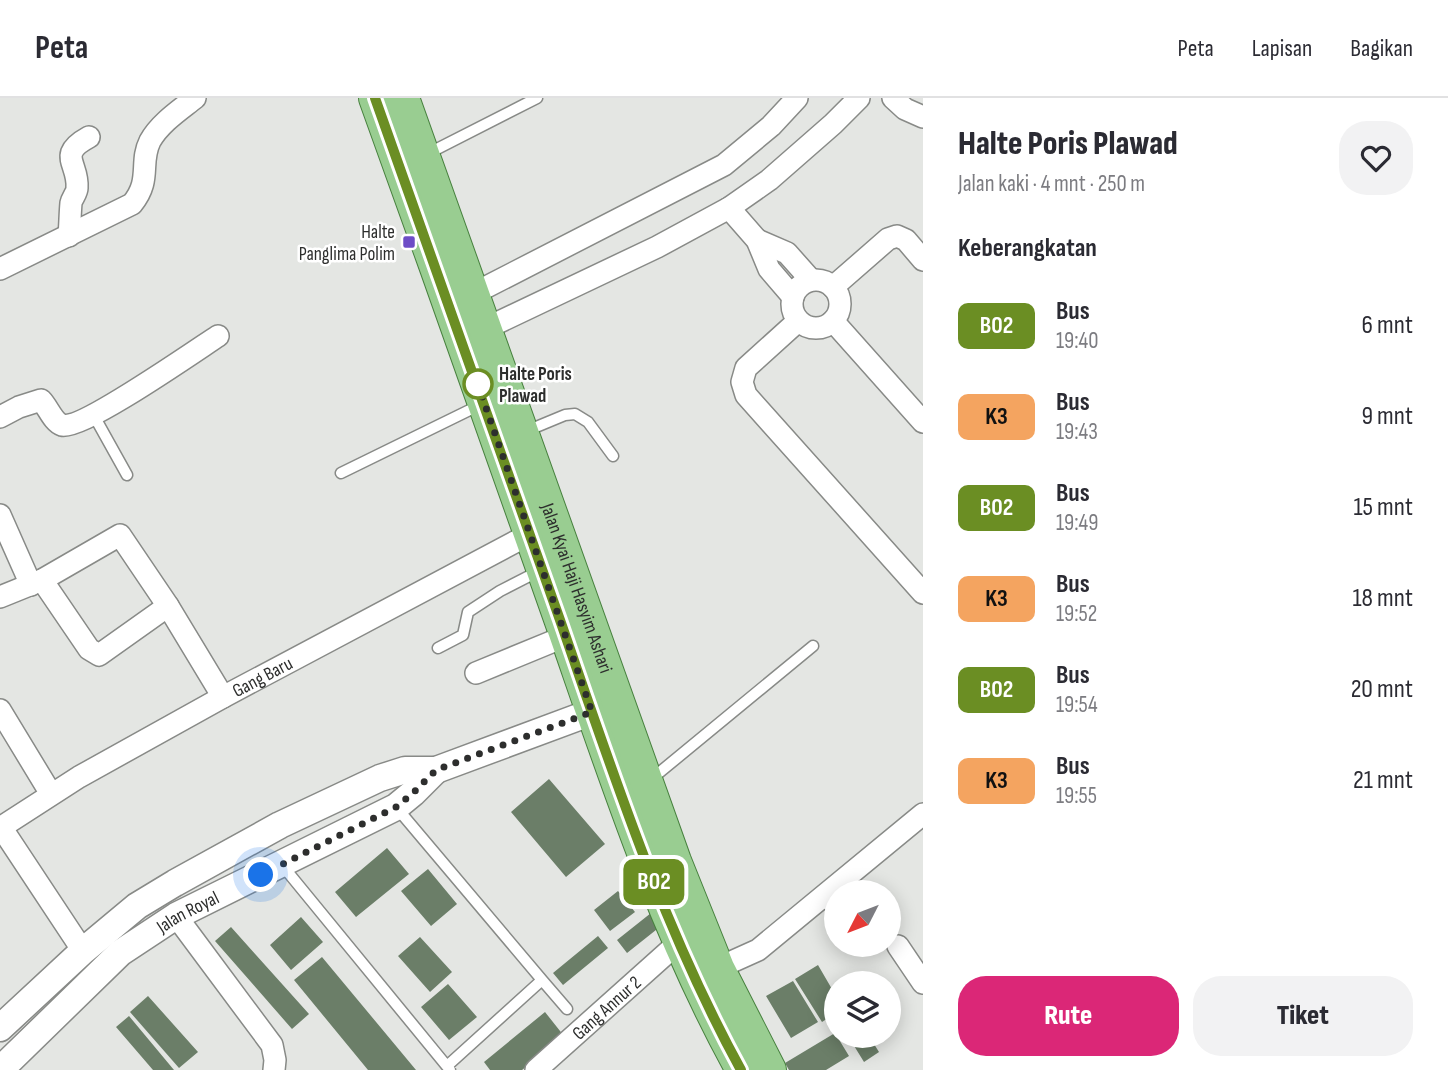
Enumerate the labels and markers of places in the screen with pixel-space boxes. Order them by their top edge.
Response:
place label: Halte Panglima Polim [299,221,395,266]
marker: Halte Panglima Polim [401,234,417,250]
place label: Halte Poris Plawad [499,363,572,408]
marker: Halte Poris Plawad [463,369,493,399]

